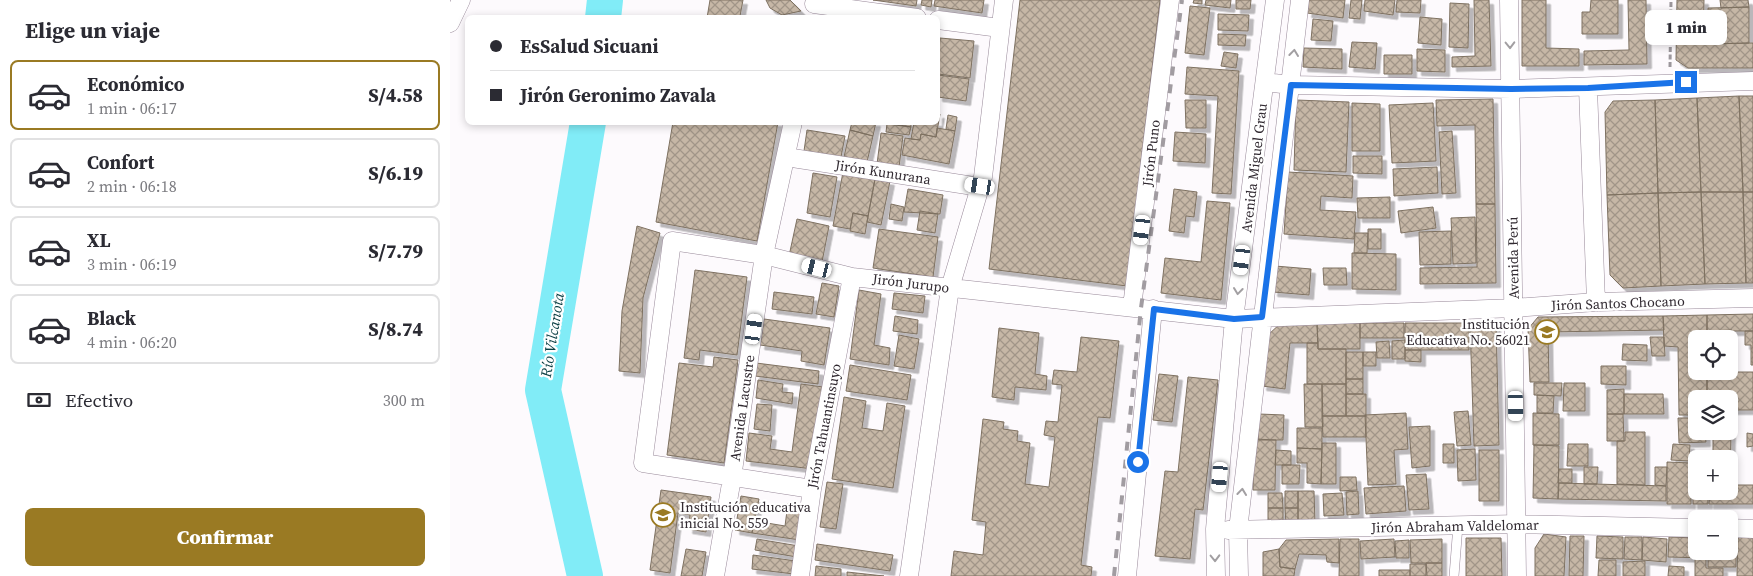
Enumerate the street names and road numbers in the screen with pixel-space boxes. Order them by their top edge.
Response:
street label: Avenida Miguel Grau [1236,102,1272,234]
street label: Jirón Puno [1137,118,1165,188]
street label: Jirón Kunurana [833,154,933,190]
street label: Avenida Perú [1502,217,1524,299]
street label: Jirón Jurupo [870,268,951,298]
street label: Jirón Santos Chocano [1550,291,1685,315]
street label: Avenida Lacustre [725,354,759,462]
street label: Jirón Tahuantinsuyo [802,361,846,491]
street label: Jirón Abraham Valdelomar [1370,515,1539,537]

